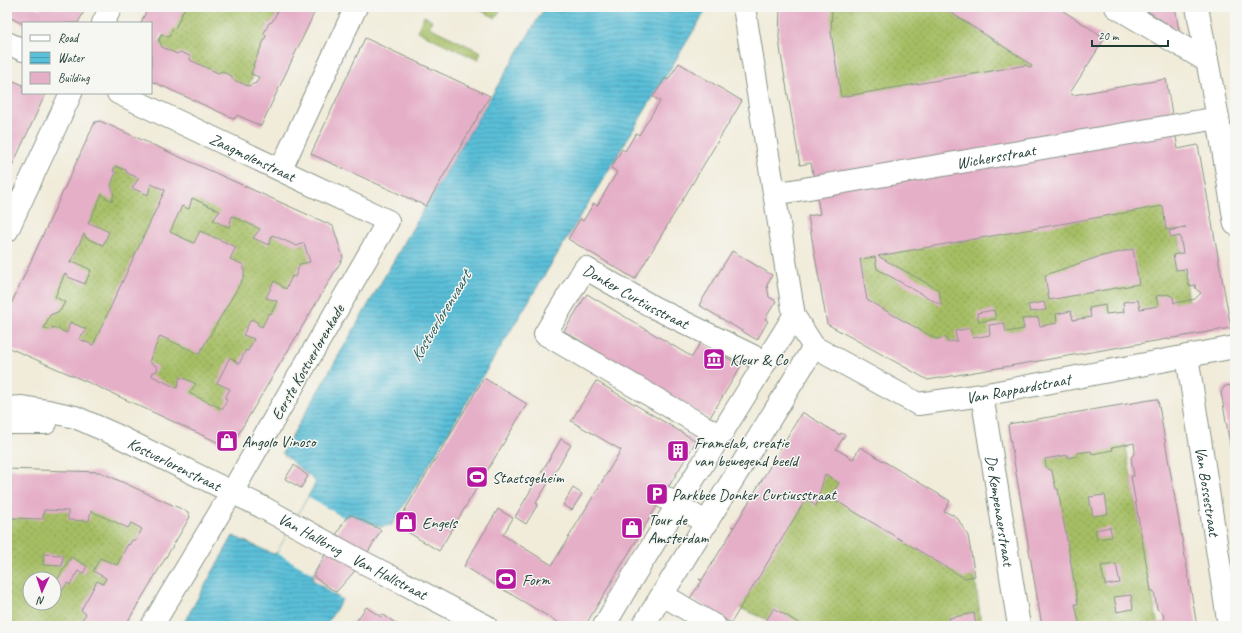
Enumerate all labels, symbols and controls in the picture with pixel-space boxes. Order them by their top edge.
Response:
legend [22,22,152,94]
scale bar [1092,22,1168,48]
text: 20 m [1098,28,1120,44]
text: Road [58,30,80,46]
text: Water [58,50,86,66]
text: Building [58,70,90,86]
street label: Zaagmolenstraat [206,129,300,187]
street label: Wichersstraat [955,140,1039,174]
street label: Donker Curtiusstraat [579,260,693,335]
water label: Kostverlorenvaart [405,264,477,365]
street label: Eerste Kostverlorenkade [267,300,350,424]
museum icon: Kleur & Co [701,346,727,372]
place label: Kleur & Co [730,350,789,370]
street label: Van Rappardstraat [965,369,1075,408]
shop icon: Angolo Vinoso [214,428,240,454]
place label: Angolo Vinoso [242,432,318,452]
street label: Kostverlorenstraat [124,433,225,497]
place label: Framelab, creatie van bewegend beeld [694,433,800,471]
building icon: Framelab, creatie van bewegend beeld [665,438,691,464]
street label: Van Bossestraat [1190,445,1224,539]
street label: De Kempenaerstraat [981,454,1019,569]
sports icon: Staetsgeheim [464,464,490,490]
place label: Staetsgeheim [492,468,565,488]
parking icon: Parkbee Donker Curtiusstraat [644,481,670,507]
place label: Parkbee Donker Curtiusstraat [672,485,837,505]
street label: Van Hallbrug [275,509,347,561]
shop icon: Engels [393,509,419,535]
place label: Tour de Amsterdam [648,510,709,548]
place label: Engels [422,513,458,533]
shop icon: Tour de Amsterdam [619,515,645,541]
street label: Van Hallstraat [349,549,432,605]
sports icon: Form [493,566,519,592]
place label: Form [522,570,551,590]
north arrow [22,571,62,611]
text: N [36,594,45,608]

